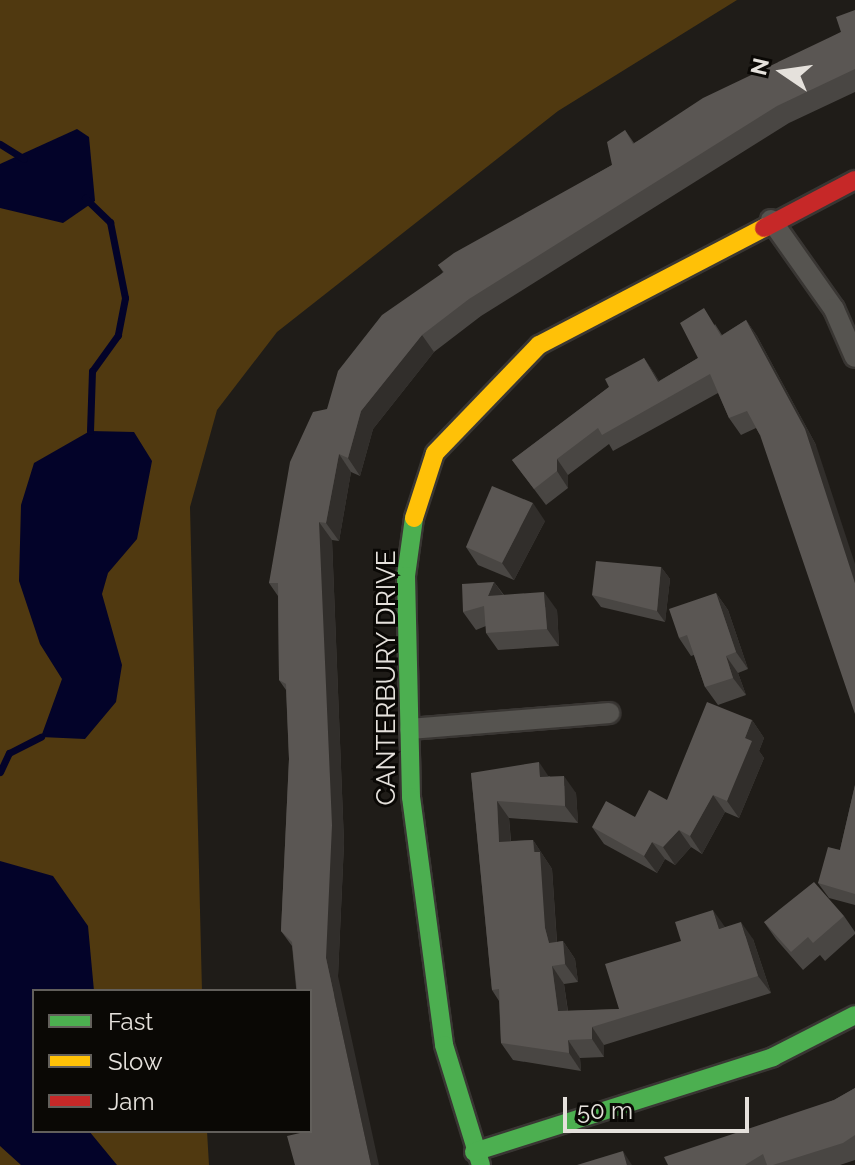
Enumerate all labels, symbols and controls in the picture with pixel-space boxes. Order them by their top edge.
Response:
north arrow [743,32,823,112]
text: N [745,56,774,78]
street label: CANTERBURY DRIVE [371,550,403,806]
legend [32,989,312,1133]
text: Fast [108,1007,153,1036]
text: Slow [108,1047,162,1076]
scale bar [567,1081,753,1131]
text: Jam [108,1087,154,1116]
text: 50 m [577,1096,633,1125]

